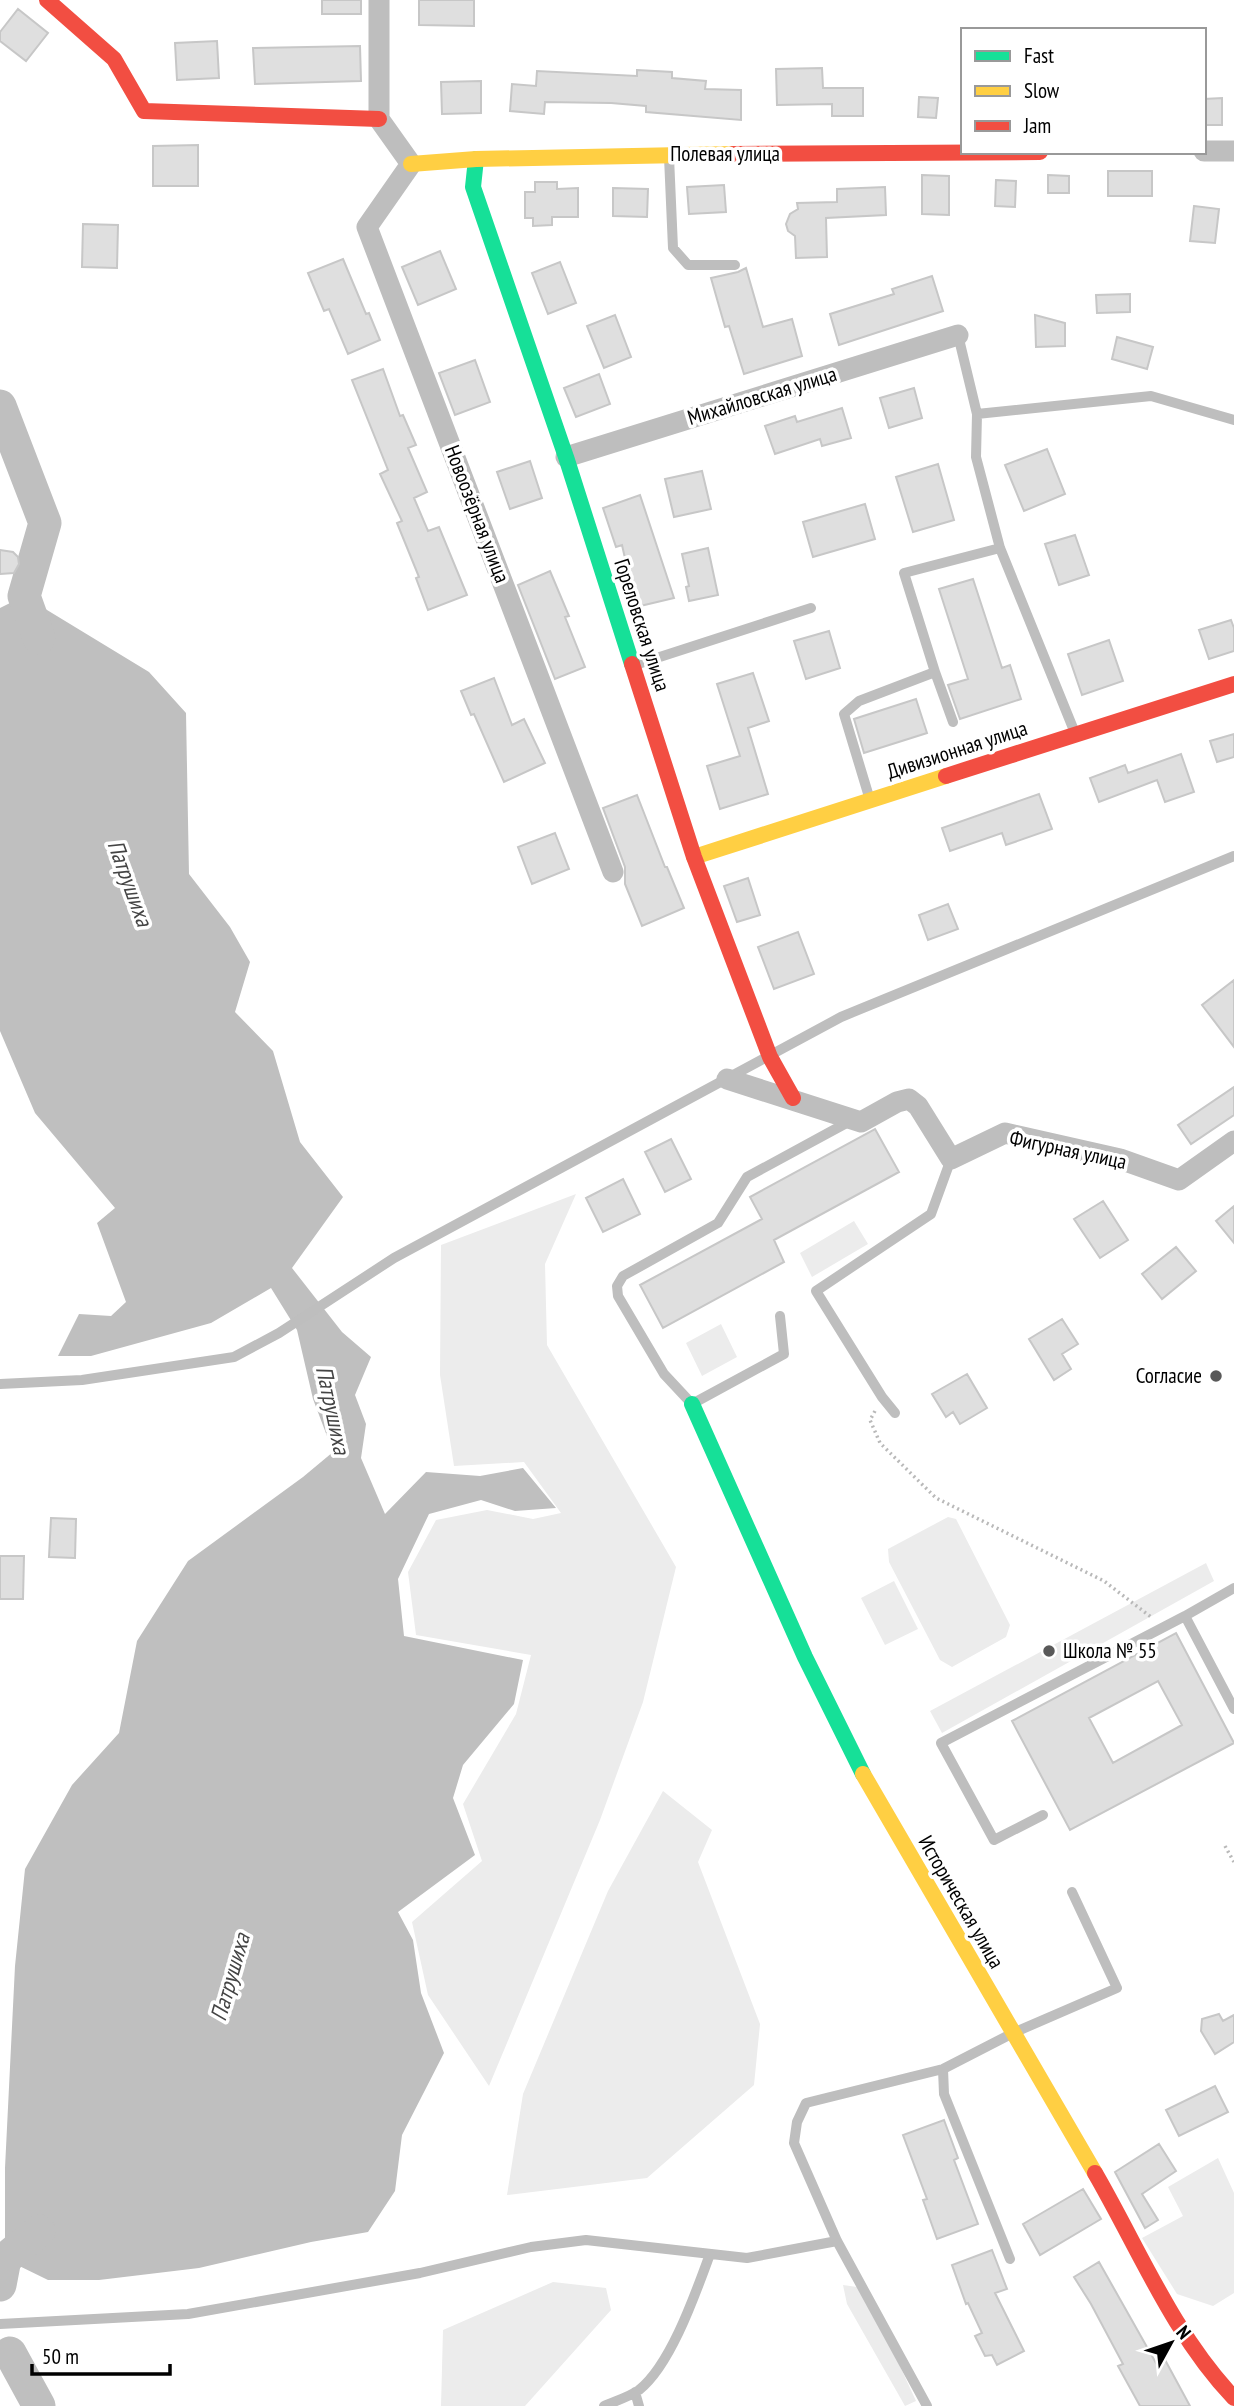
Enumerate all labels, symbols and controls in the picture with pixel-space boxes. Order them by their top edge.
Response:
legend [961,28,1206,154]
text: Fast [1024,42,1054,69]
text: Slow [1024,77,1060,104]
text: Jam [1023,112,1051,139]
street label: Полевая улица [670,140,780,167]
street label: Михайловская улица [684,360,840,431]
street label: Новоозёрная улица [439,441,516,586]
street label: Гореловская улица [608,555,677,695]
street label: Дивизионная улица [883,714,1031,785]
water label: Патрушиха [102,836,160,932]
street label: Фигурная улица [1007,1124,1129,1175]
place label: Согласие [1136,1362,1202,1389]
water label: Патрушиха [310,1363,357,1458]
marker: Согласие [1208,1368,1224,1384]
place label: Школа № 55 [1063,1637,1157,1664]
marker: Школа № 55 [1041,1643,1057,1659]
street label: Историческая улица [913,1831,1010,1973]
water label: Патрушиха [203,1928,256,2024]
north arrow [1136,2308,1206,2378]
text: N [1172,2320,1197,2344]
scale bar [32,2332,170,2376]
text: 50 m [42,2343,79,2370]

